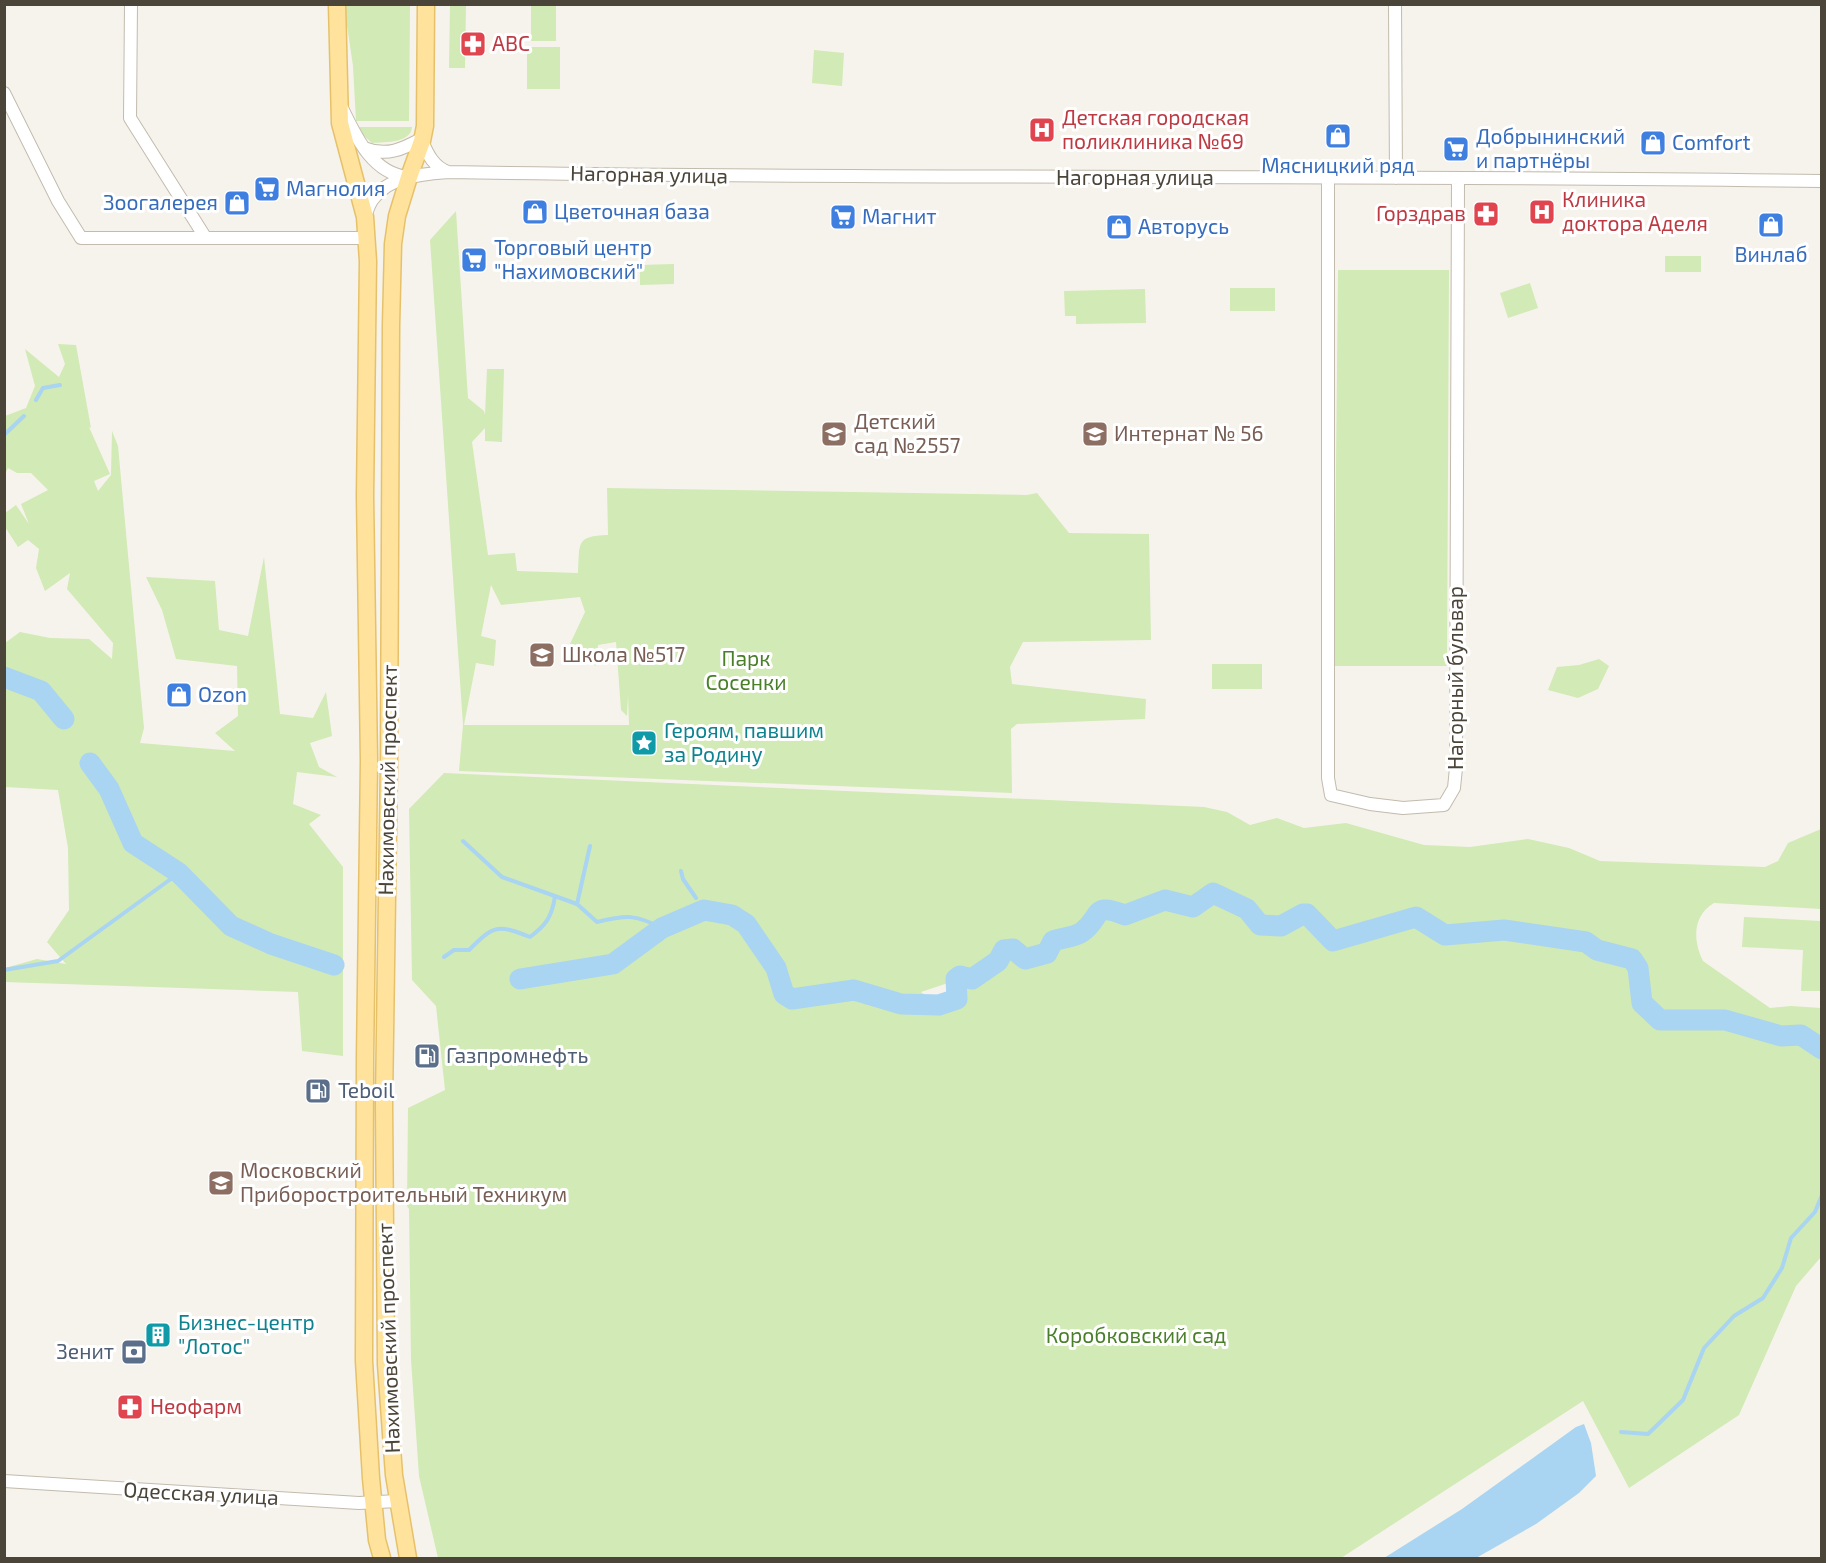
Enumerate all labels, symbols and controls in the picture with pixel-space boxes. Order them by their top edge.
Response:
pharmacy icon: ABC [458,29,488,59]
place label: ABC [492,30,530,55]
place label: Детская городская поликлиника №69 [1062,104,1249,153]
hospital icon: Детская городская поликлиника №69 [1027,115,1057,145]
shop icon: Мясницкий ряд [1323,121,1353,151]
place label: Добрынинский и партнёры [1476,123,1625,172]
shop icon: Comfort [1638,128,1668,158]
place label: Comfort [1672,129,1750,154]
supermarket icon: Добрынинский и партнёры [1441,134,1471,164]
place label: Мясницкий ряд [1261,152,1415,177]
street label: Нагорная улица [570,160,728,188]
street label: Нагорная улица [1056,164,1214,190]
supermarket icon: Магнолия [252,174,282,204]
place label: Магнолия [286,175,385,200]
place label: Клиника доктора Аделя [1562,186,1708,235]
shop icon: Зоогалерея [222,188,252,218]
place label: Зоогалерея [103,189,218,214]
shop icon: Цветочная база [520,197,550,227]
hospital icon: Клиника доктора Аделя [1527,197,1557,227]
place label: Цветочная база [554,198,710,223]
pharmacy icon: Горздрав [1471,199,1501,229]
place label: Горздрав [1376,200,1466,225]
supermarket icon: Магнит [828,202,858,232]
place label: Магнит [862,203,937,228]
shop icon: Винлаб [1756,210,1786,240]
shop icon: Авторусь [1104,212,1134,242]
place label: Авторусь [1138,213,1229,239]
place label: Торговый центр "Нахимовский" [494,234,652,283]
place label: Винлаб [1734,241,1808,266]
supermarket icon: Торговый центр "Нахимовский" [459,245,489,275]
place label: Детский сад №2557 [854,408,961,457]
school or university icon: Детский сад №2557 [819,419,849,449]
school or university icon: Интернат № 56 [1080,419,1110,449]
place label: Интернат № 56 [1114,420,1264,445]
street label: Нагорный бульвар [1442,586,1468,770]
school or university icon: Школа №517 [527,640,557,670]
place label: Школа №517 [562,641,686,666]
park label: Парк Сосенки [705,645,787,694]
street label: Нахимовский проспект [372,664,401,896]
shop icon: Ozon [164,680,194,710]
place label: Ozon [198,681,247,706]
place label: Героям, павшим за Родину [664,717,824,767]
place icon: Героям, павшим за Родину [629,728,659,758]
fuel station icon: Газпромнефть [412,1041,442,1071]
place label: Газпромнефть [446,1042,588,1067]
fuel station icon: Teboil [303,1076,333,1106]
place label: Teboil [338,1077,395,1102]
place label: Московский Приборостроительный Техникум [240,1157,567,1207]
school or university icon: Московский Приборостроительный Техникум [206,1168,236,1198]
street label: Нахимовский проспект [371,1222,404,1454]
place label: Бизнес-центр "Лотос" [178,1309,315,1358]
building icon: Бизнес-центр "Лотос" [143,1320,173,1350]
park label: Коробковский сад [1046,1322,1226,1347]
bank icon: Зенит [119,1337,149,1367]
place label: Зенит [56,1338,114,1363]
pharmacy icon: Неофарм [115,1392,145,1422]
place label: Неофарм [150,1393,242,1418]
street label: Одесская улица [123,1476,279,1510]

